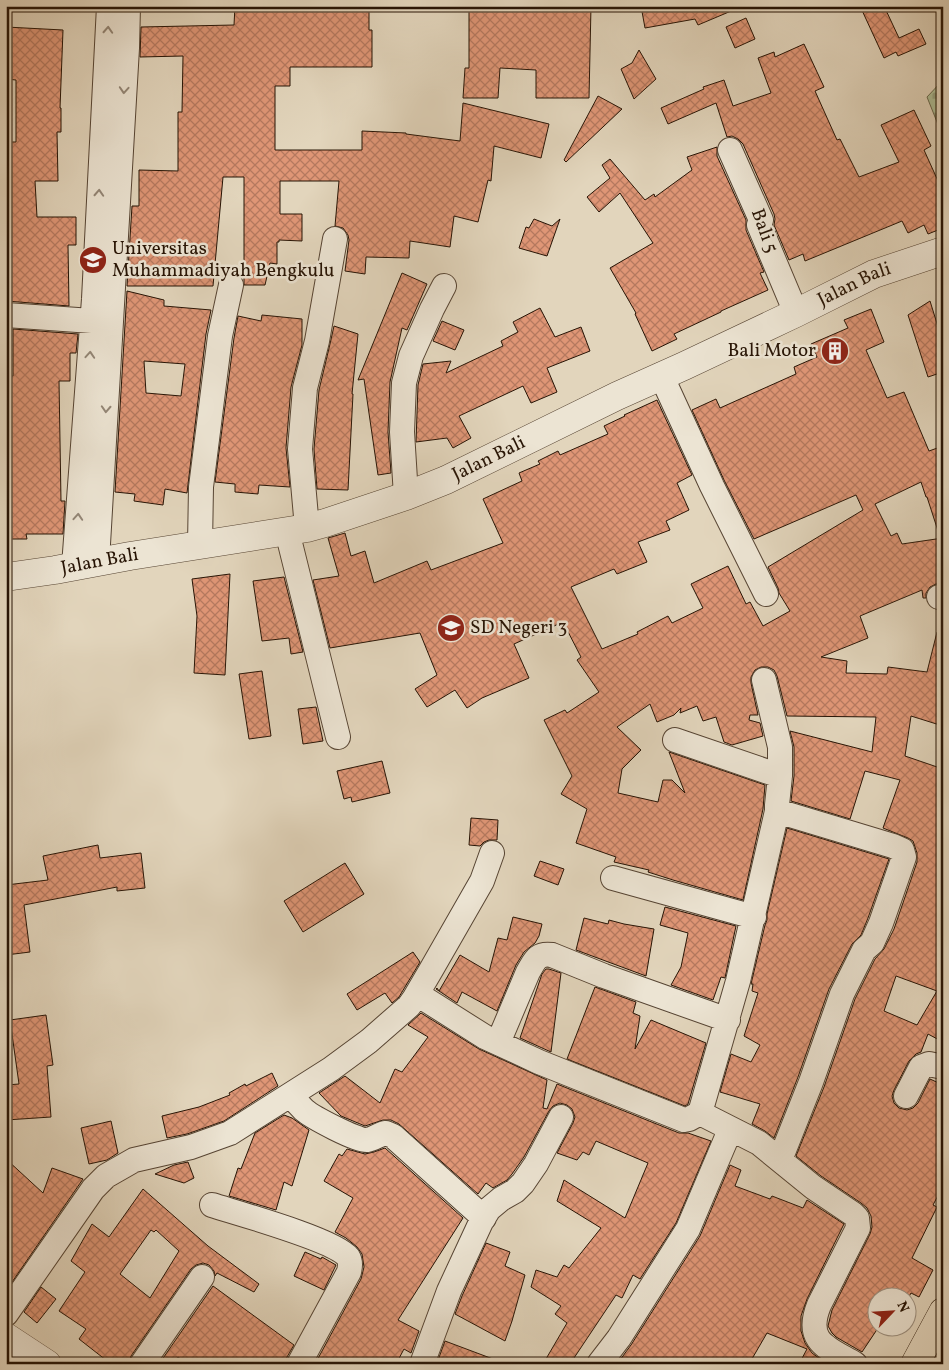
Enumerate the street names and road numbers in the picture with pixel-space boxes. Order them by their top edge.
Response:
street label: Bali 5 [744,205,784,257]
street label: Jalan Bali [813,256,895,313]
street label: Jalan Bali [448,430,530,488]
street label: Jalan Bali [59,542,141,582]

